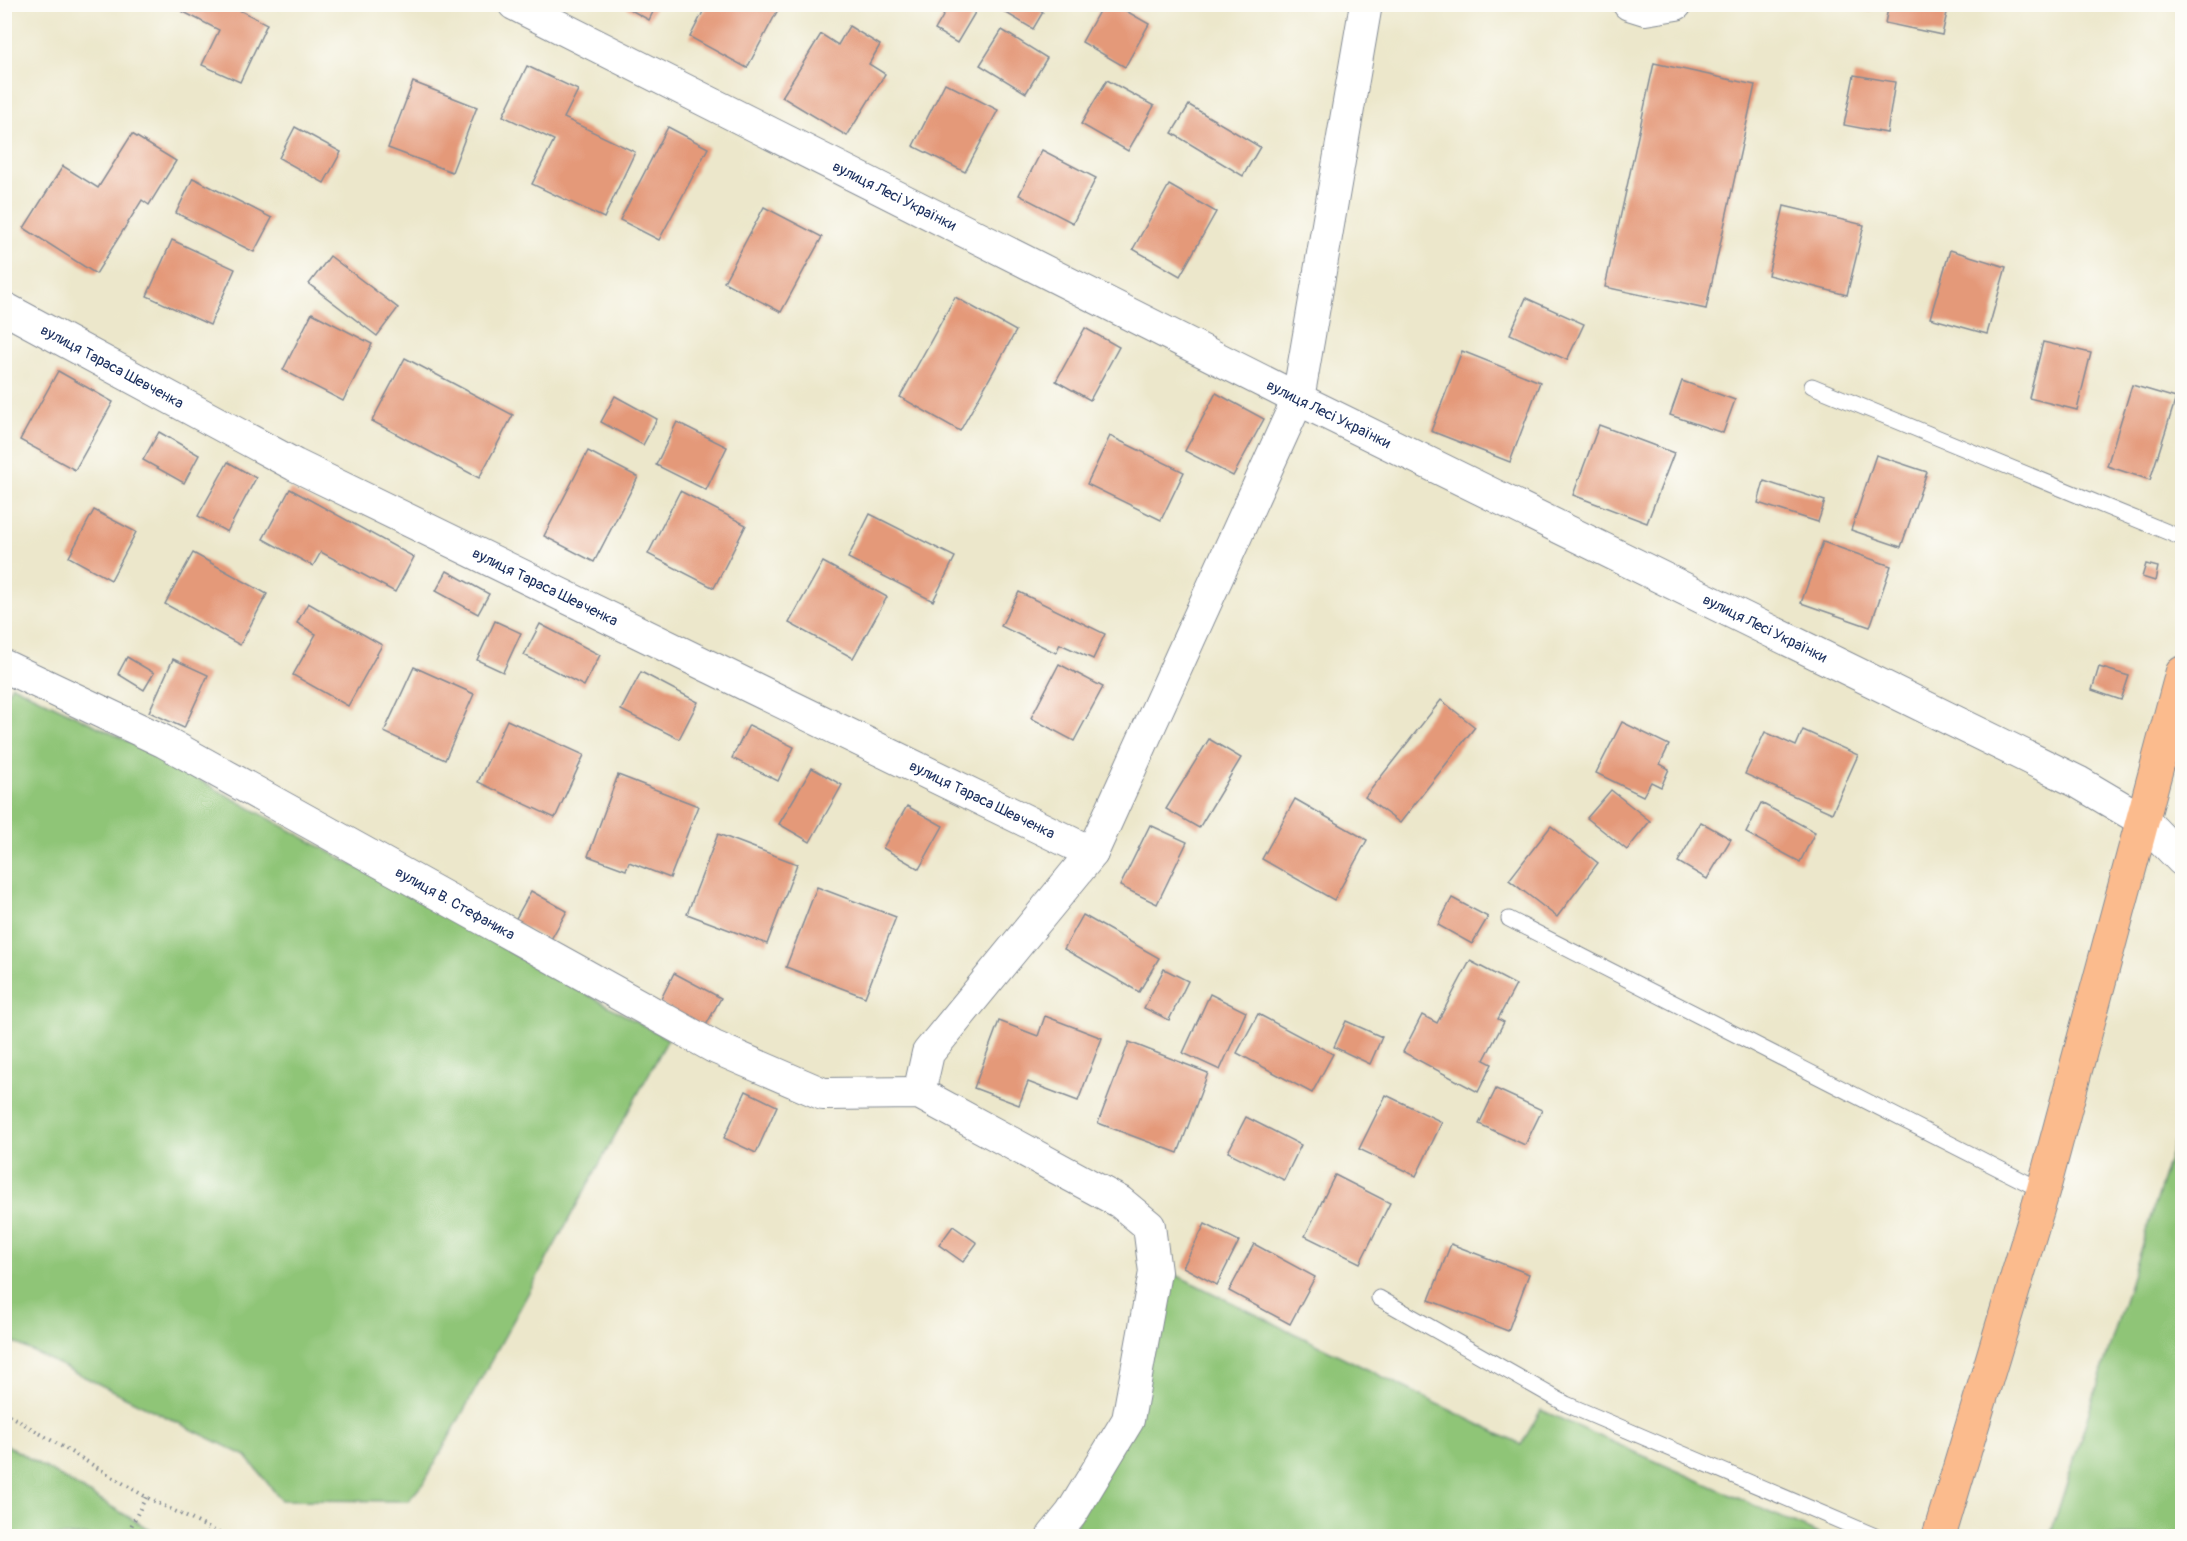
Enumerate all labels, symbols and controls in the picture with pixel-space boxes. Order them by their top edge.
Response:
street label: вулиця Лесі Українки [829,157,960,235]
street label: вулиця Тараса Шевченка [37,320,187,413]
street label: вулиця Лесі Українки [1263,375,1394,453]
street label: вулиця Тараса Шевченка [469,543,621,630]
street label: вулиця Лесі Українки [1700,590,1830,667]
street label: вулиця Тараса Шевченка [906,756,1058,843]
street label: вулиця В. Стефаника [392,862,518,944]

